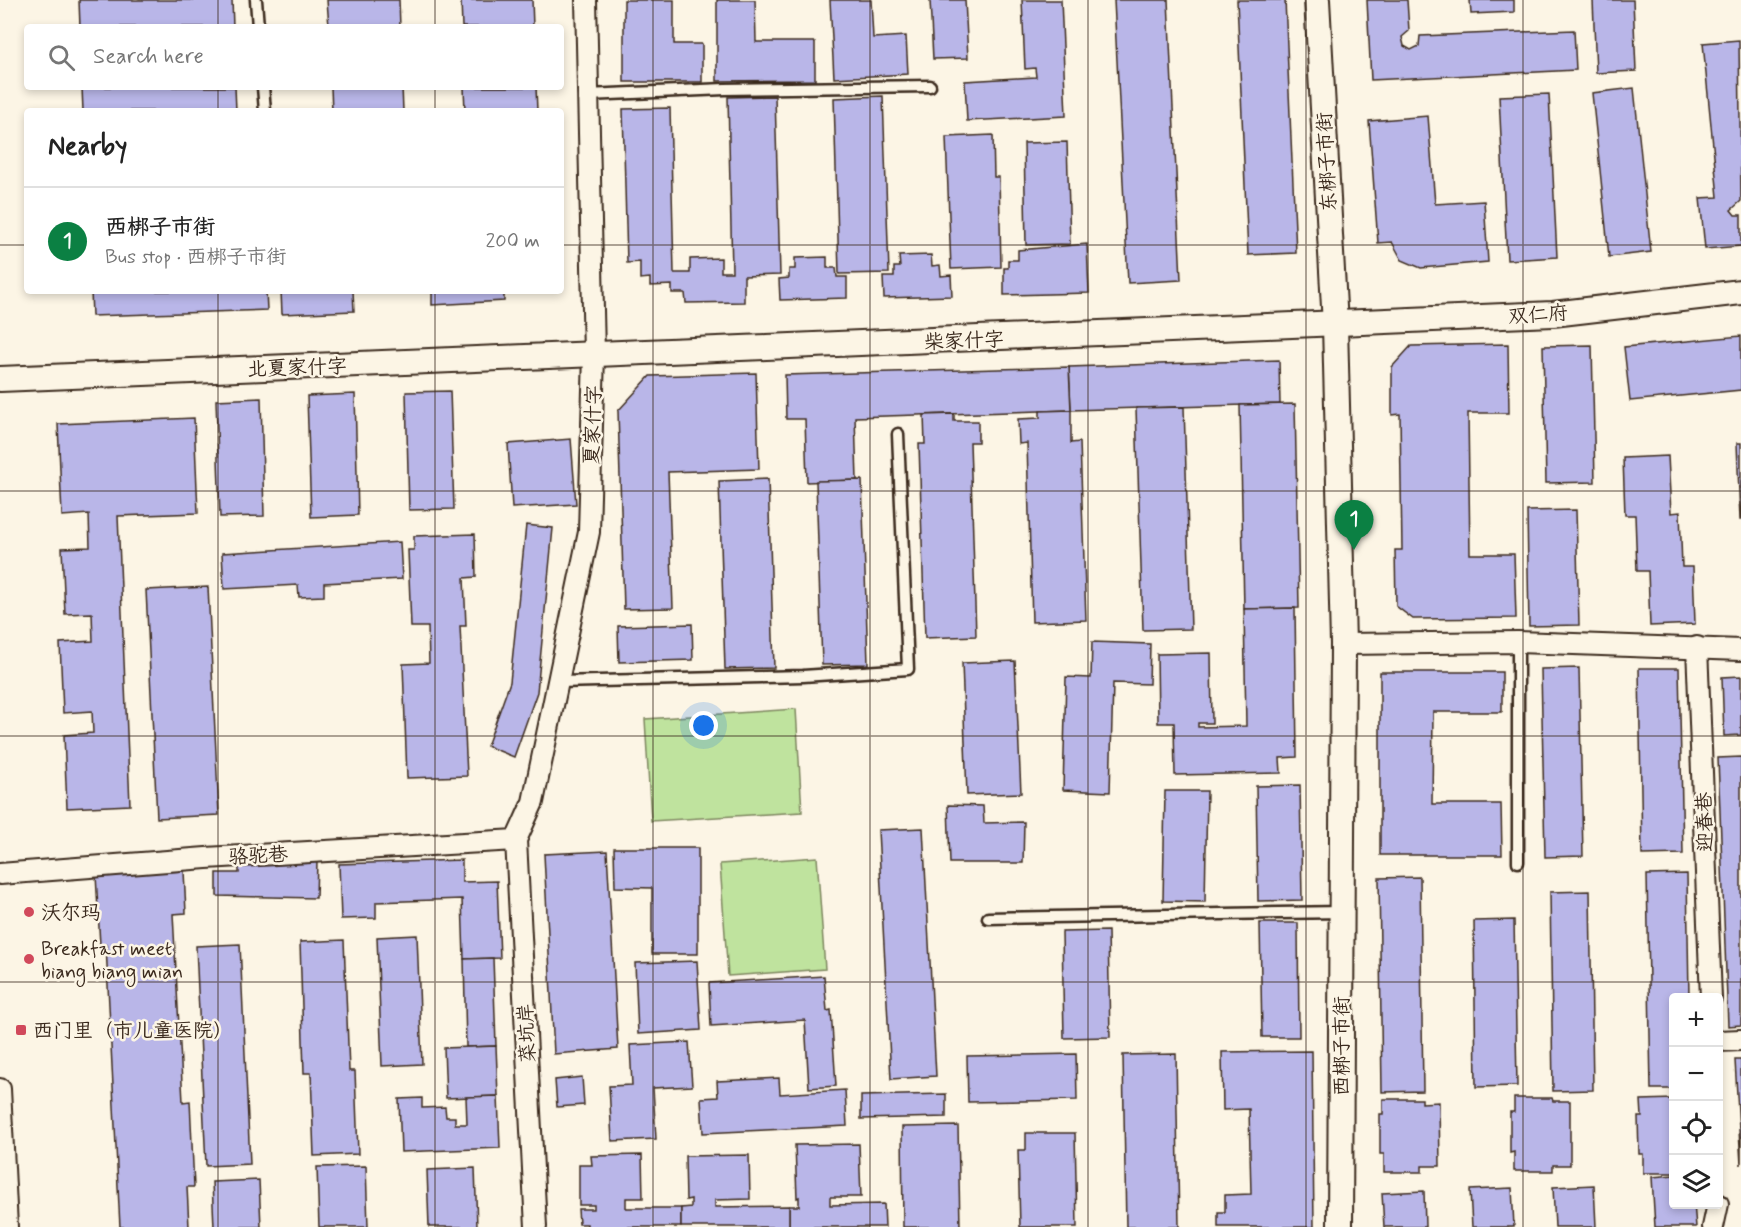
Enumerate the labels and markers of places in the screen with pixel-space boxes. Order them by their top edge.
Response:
pin: 1 [1334,500,1374,550]
place label: 沃尔玛 [41,900,101,927]
marker: 沃尔玛 [22,905,36,919]
place label: Breakfast meet biang biang mian [41,936,183,987]
marker: Breakfast meet biang biang mian [22,952,36,966]
place label: 西门里（市儿童医院） [33,1018,233,1045]
marker: 西门里（市儿童医院） [14,1023,28,1037]

